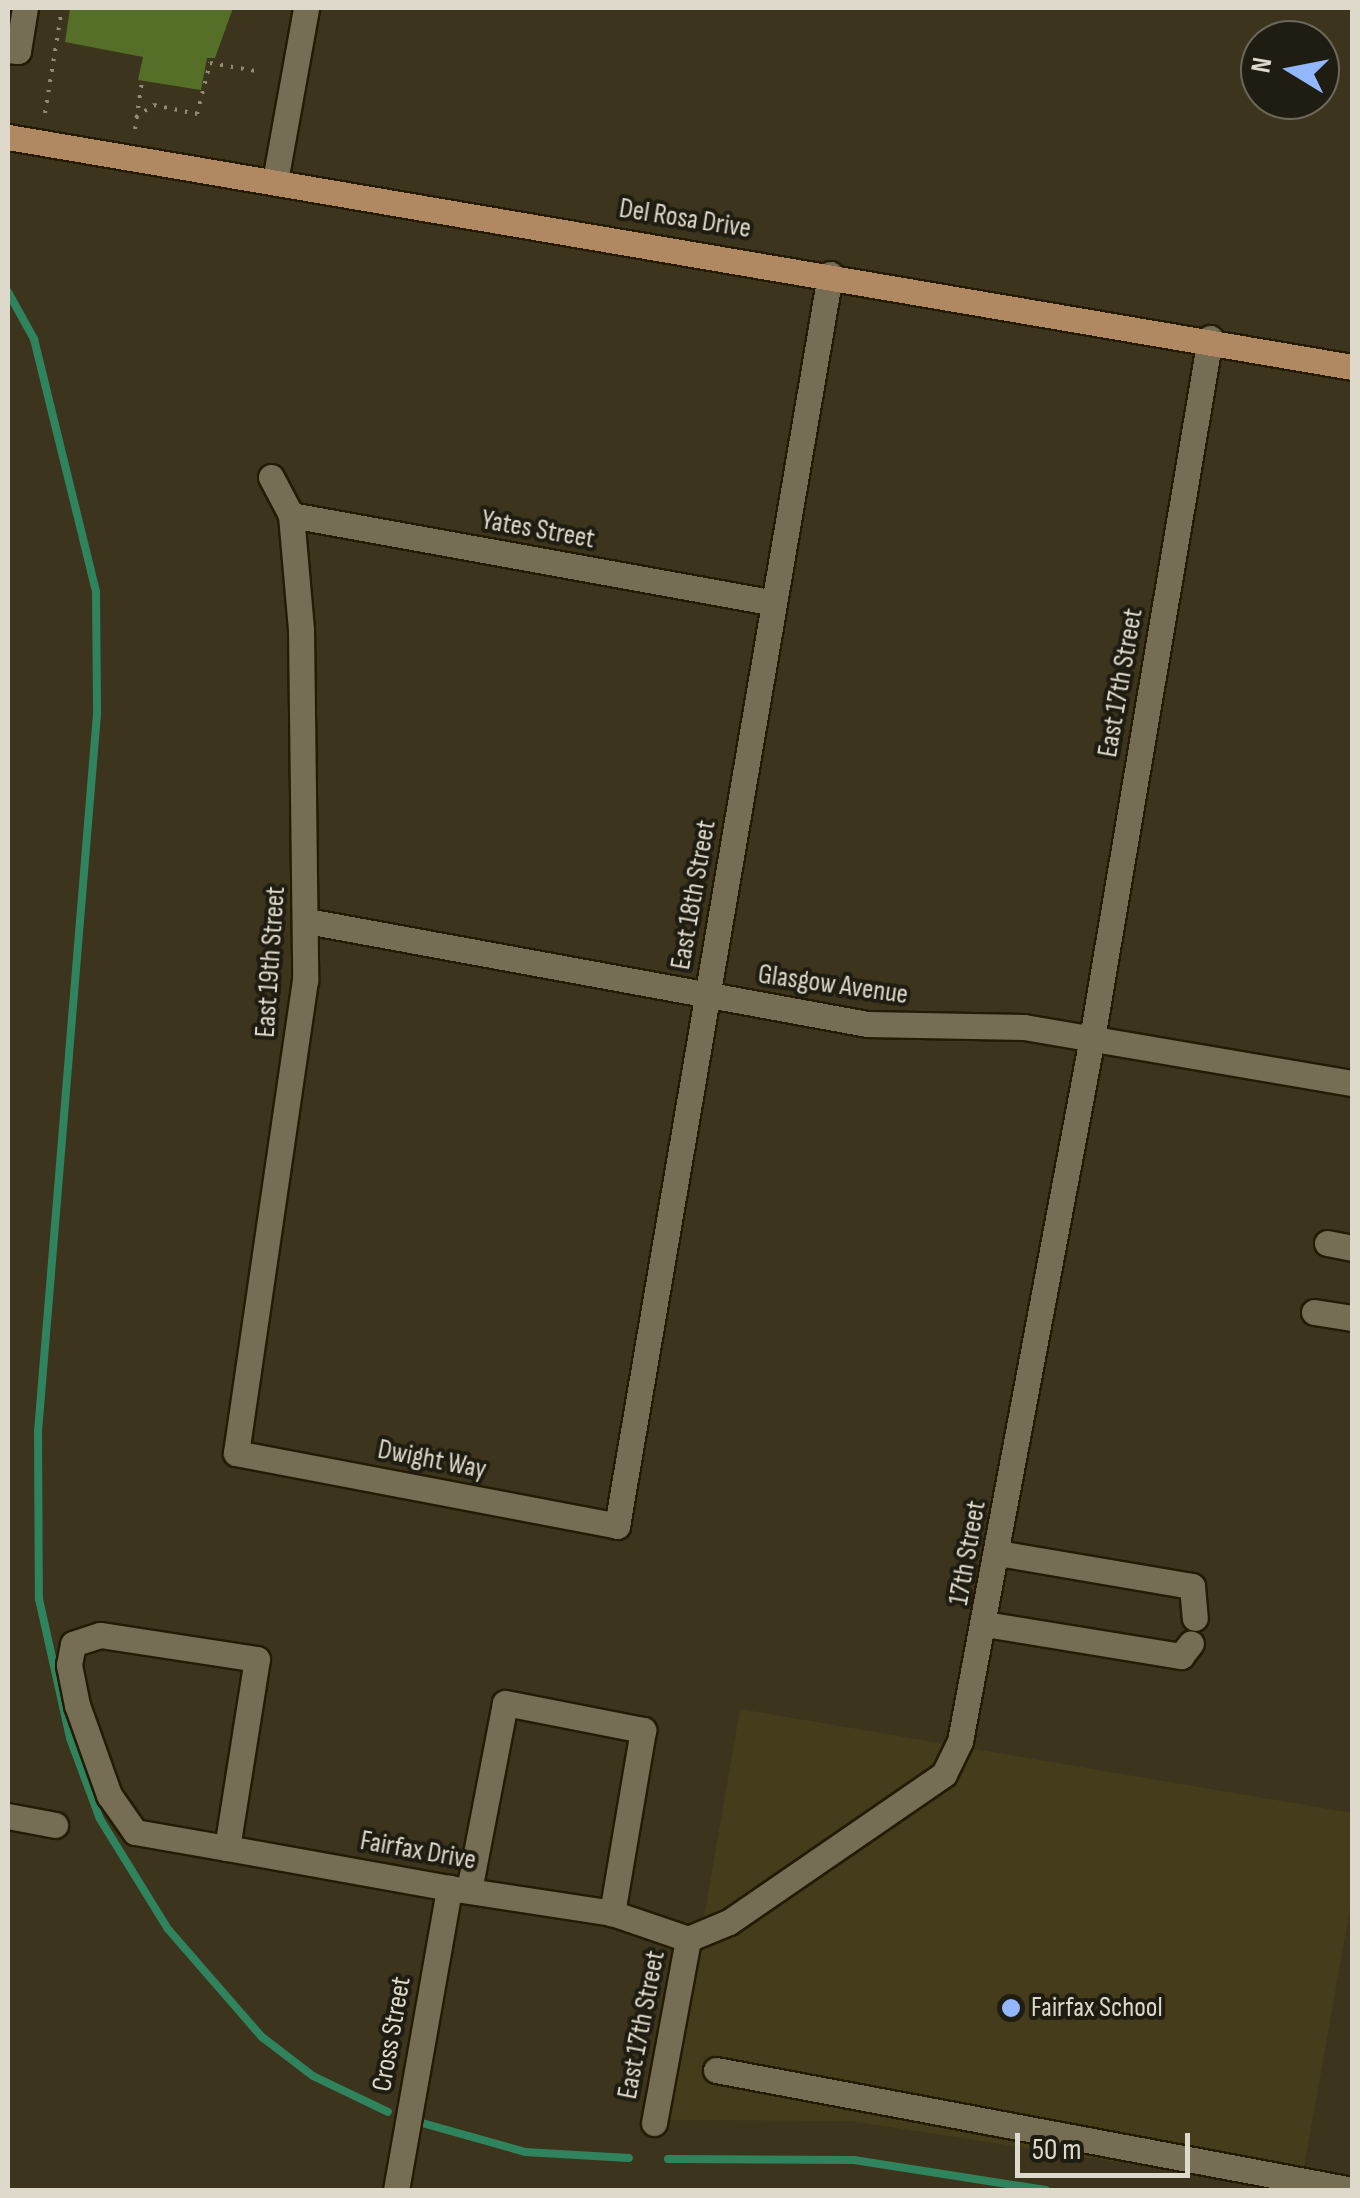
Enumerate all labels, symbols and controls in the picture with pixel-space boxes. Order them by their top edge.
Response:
north arrow [1240,20,1340,120]
text: N [1244,55,1279,75]
street label: Del Rosa Drive [617,192,753,246]
street label: Yates Street [479,504,597,556]
street label: East 17th Street [1091,606,1151,760]
street label: East 18th Street [664,818,724,972]
street label: East 19th Street [249,885,293,1039]
street label: Glasgow Avenue [756,958,910,1012]
street label: Dwight Way [375,1433,489,1487]
street label: 17th Street [942,1498,994,1608]
street label: Fairfax Drive [358,1824,478,1878]
street label: East 17th Street [611,1948,673,2102]
street label: Cross Street [365,1974,419,2094]
place label: Fairfax School [1031,1991,1163,2025]
marker: Fairfax School [1000,1997,1022,2019]
scale bar [1020,2113,1195,2175]
text: 50 m [1032,2132,1081,2168]

